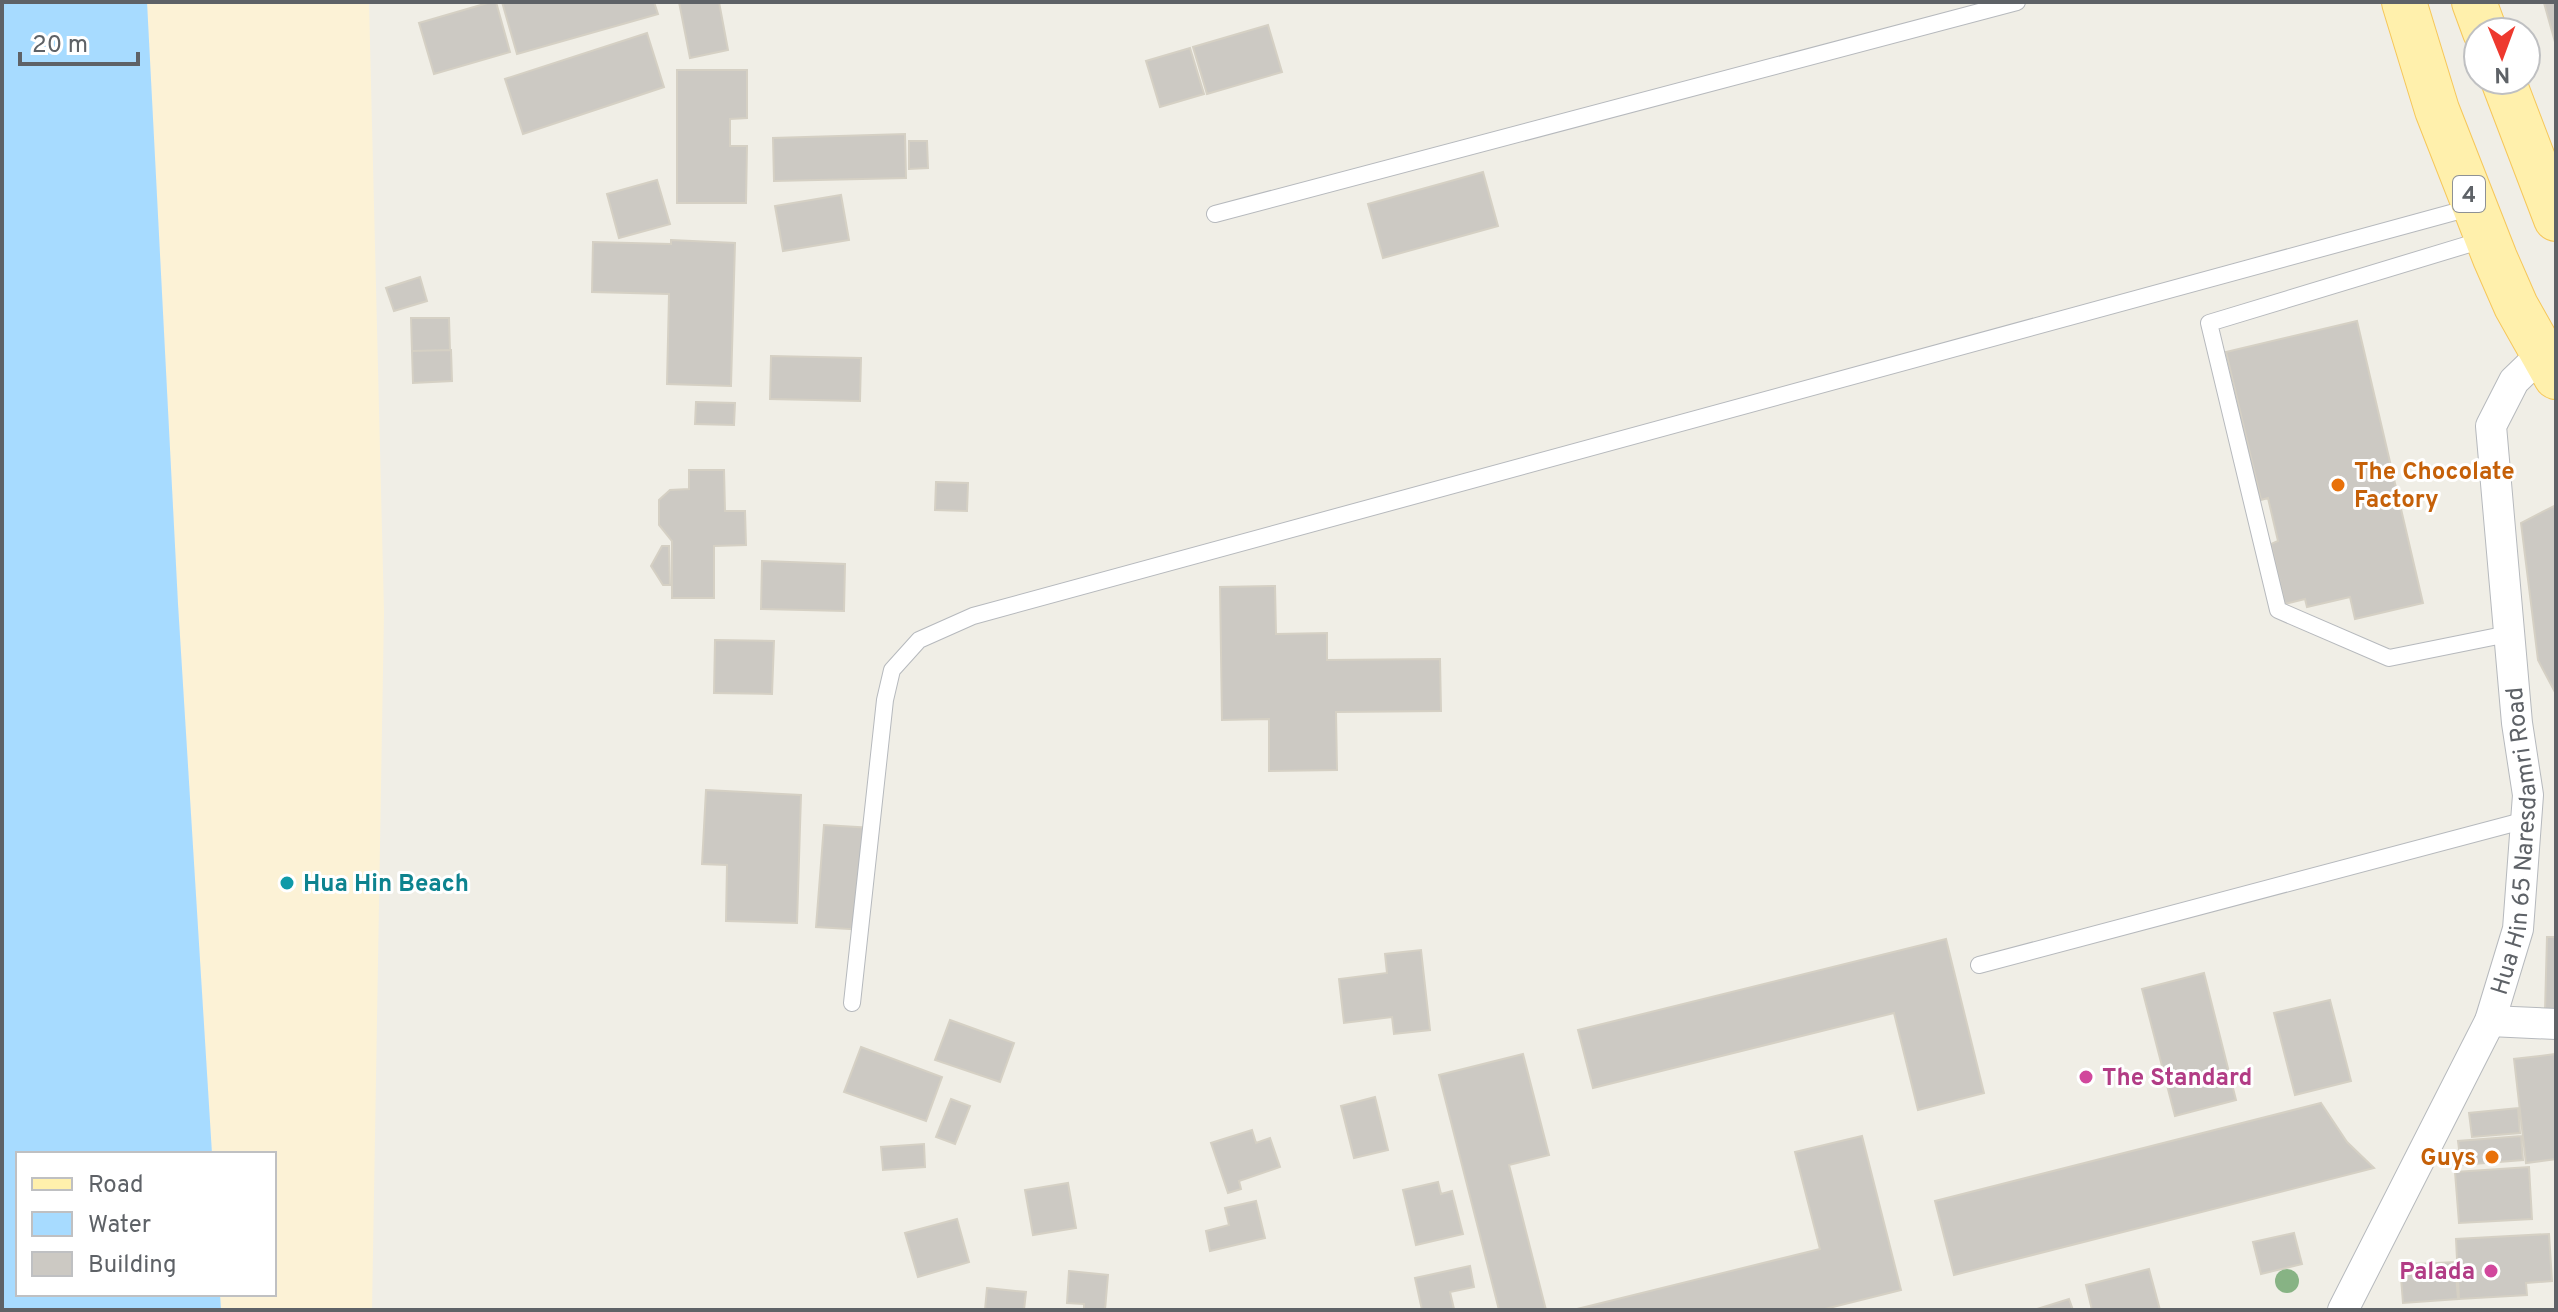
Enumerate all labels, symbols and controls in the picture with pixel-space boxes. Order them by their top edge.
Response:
scale bar [20,16,138,66]
north arrow [2462,16,2542,96]
text: 20 m [32,31,88,61]
text: N [2494,60,2510,87]
road number: 4 [2453,176,2485,212]
place label: The Chocolate Factory [2354,458,2515,516]
marker: The Chocolate Factory [2329,476,2347,494]
street label: Hua Hin 65 Naresdamri Road [2486,686,2545,999]
place label: Hua Hin Beach [303,870,469,900]
marker: Hua Hin Beach [278,874,296,892]
place label: The Standard [2102,1064,2252,1094]
marker: The Standard [2077,1068,2095,1086]
place label: Guys [2420,1144,2476,1174]
marker: Guys [2483,1148,2501,1166]
legend [16,1152,276,1296]
text: Road [88,1171,144,1201]
text: Water [88,1211,151,1241]
text: Building [88,1251,177,1281]
place label: Palada [2399,1258,2475,1288]
marker: Palada [2482,1262,2500,1280]

